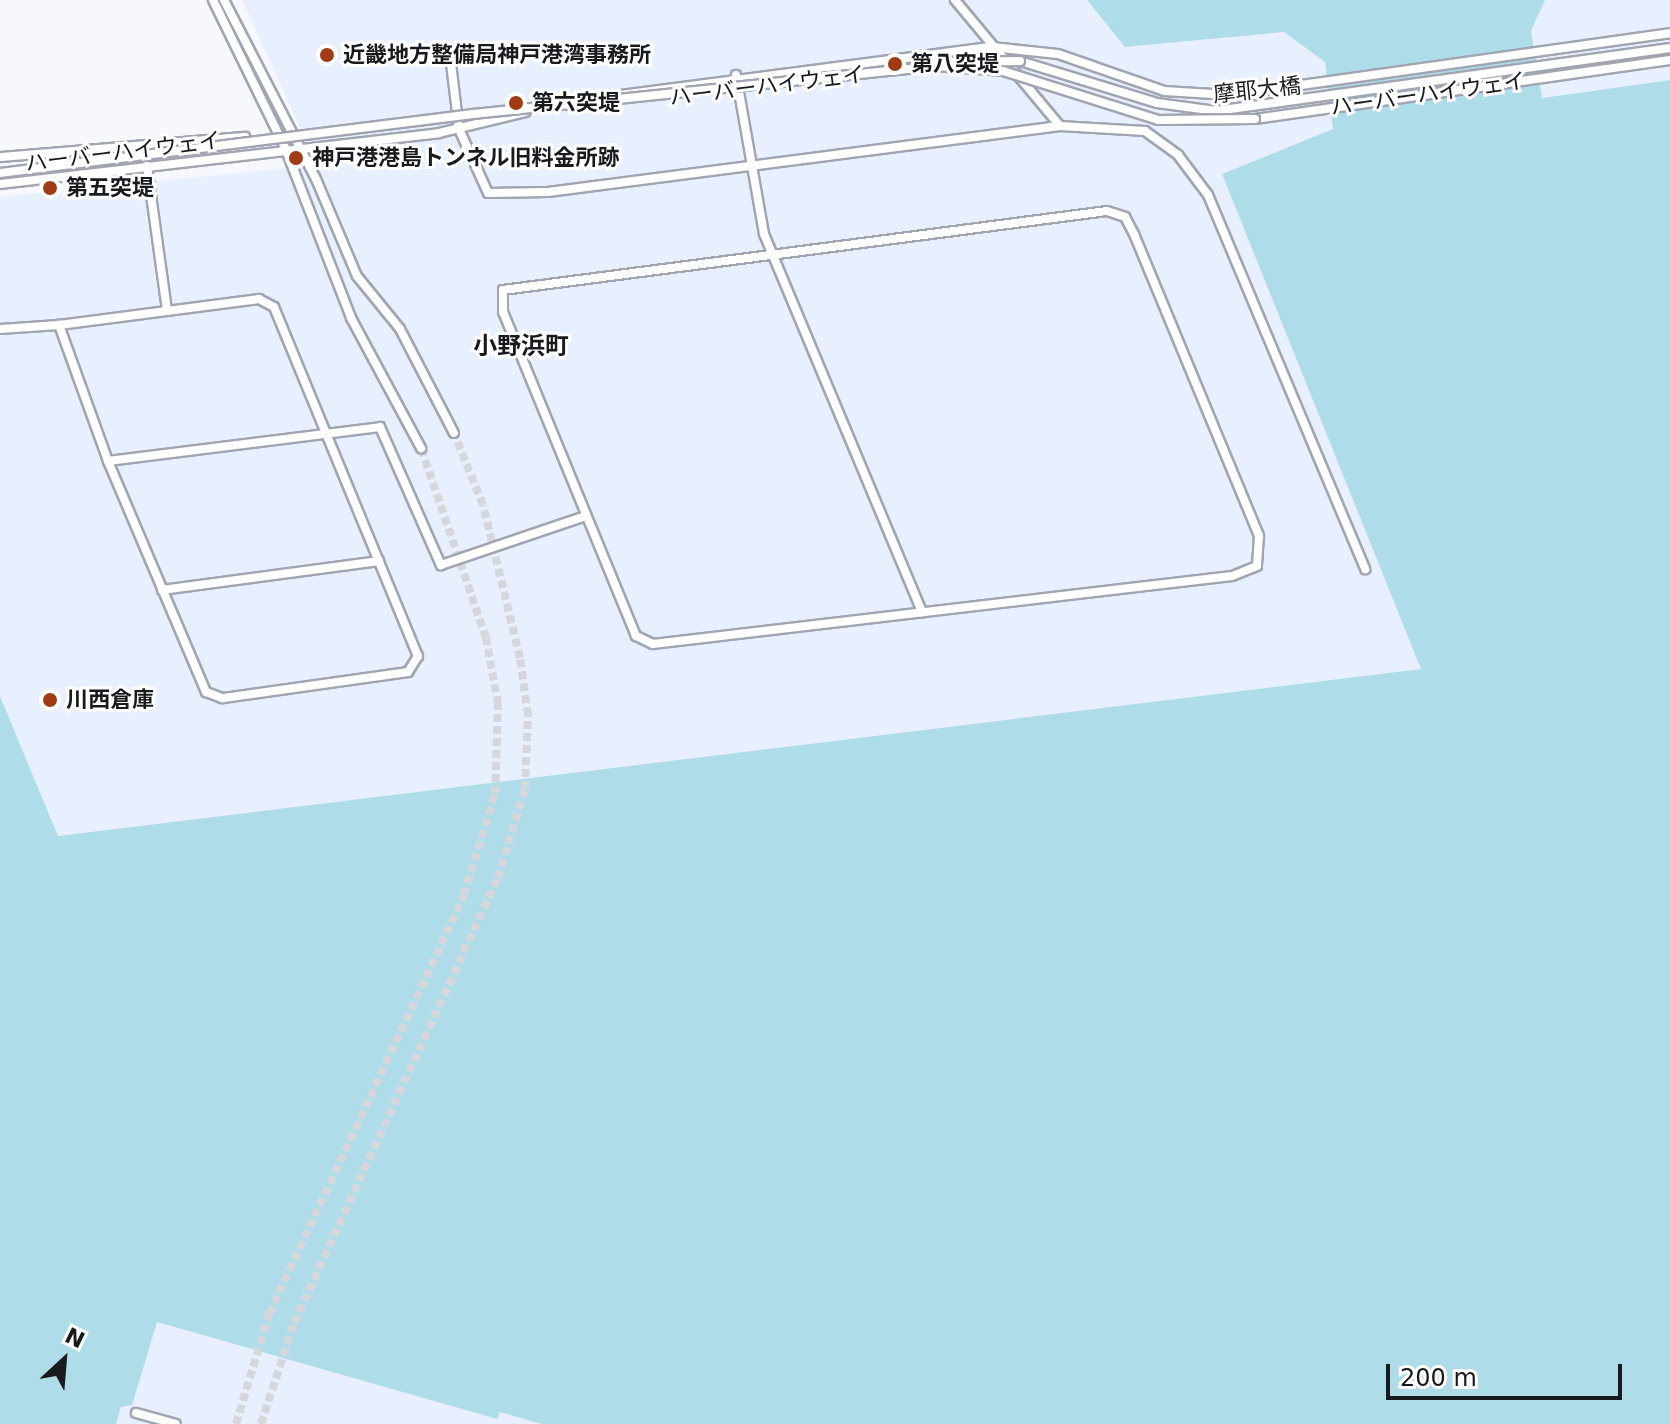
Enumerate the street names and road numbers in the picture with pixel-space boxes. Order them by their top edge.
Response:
street label: ハーバーハイウェイ [667,61,867,111]
street label: ハーバーハイウェイ [1328,67,1528,121]
street label: 摩耶大橋 [1212,72,1302,108]
street label: ハーバーハイウェイ [23,127,223,177]

